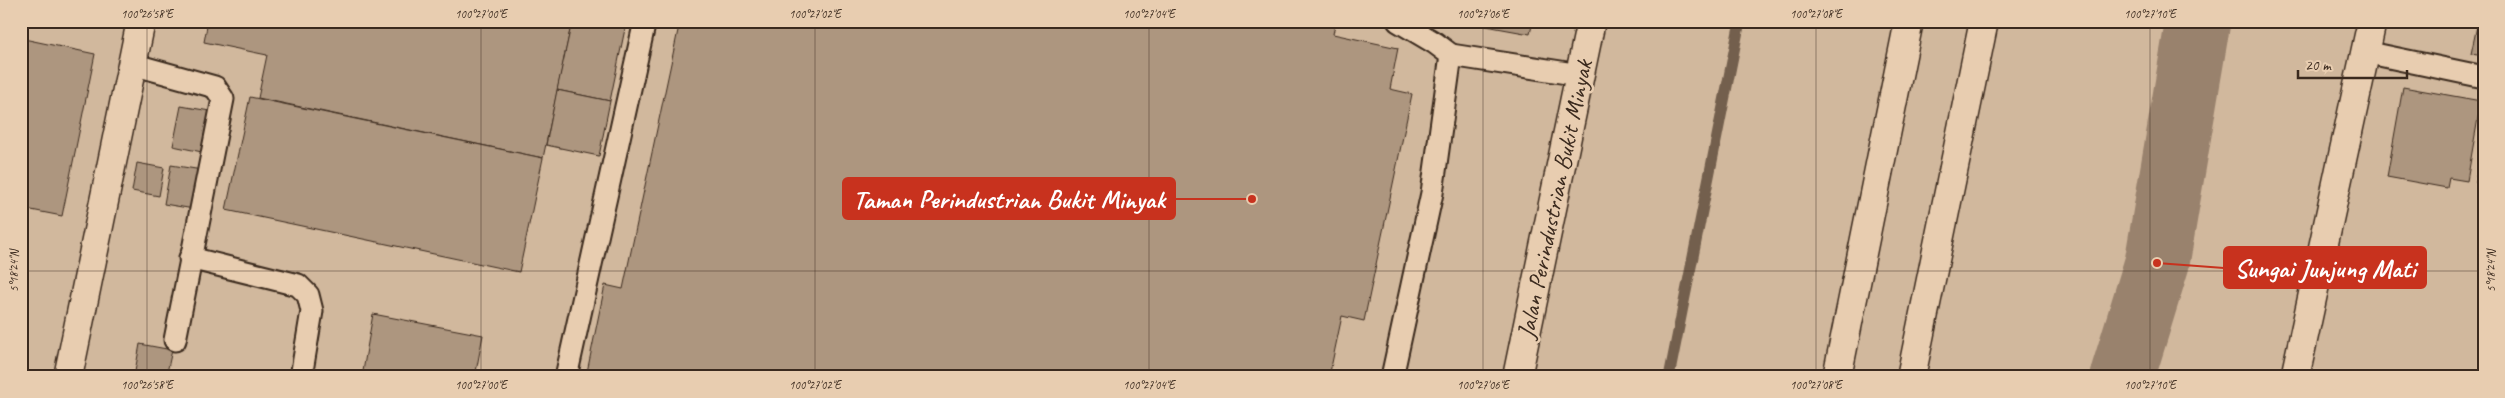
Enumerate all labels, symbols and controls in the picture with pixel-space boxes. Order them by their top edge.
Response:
text: 100°26'58"E [121,6,175,22]
text: 100°27'00"E [455,6,509,22]
text: 100°27'02"E [789,6,843,22]
text: 100°27'04"E [1123,6,1177,22]
text: 100°27'06"E [1457,6,1511,22]
text: 100°27'08"E [1790,6,1844,22]
text: 100°27'10"E [2124,6,2178,22]
scale bar [2298,48,2406,80]
street label: Jalan Perindustrian Bukit Minyak [1510,55,1601,342]
text: 20 m [2305,56,2332,75]
callout: Taman Perindustrian Bukit Minyak [843,178,1175,219]
text: Taman Perindustrian Bukit Minyak [853,183,1167,216]
callout: Sungai Junjung Mati [2224,247,2426,288]
text: 5°18'24"N [6,248,22,292]
text: 5°18'24"N [2483,248,2499,292]
text: Sungai Junjung Mati [2234,252,2419,285]
text: 100°26'58"E [121,377,175,393]
text: 100°27'00"E [455,377,509,393]
text: 100°27'02"E [789,377,843,393]
text: 100°27'04"E [1123,377,1177,393]
text: 100°27'06"E [1457,377,1511,393]
text: 100°27'08"E [1790,377,1844,393]
text: 100°27'10"E [2124,377,2178,393]

